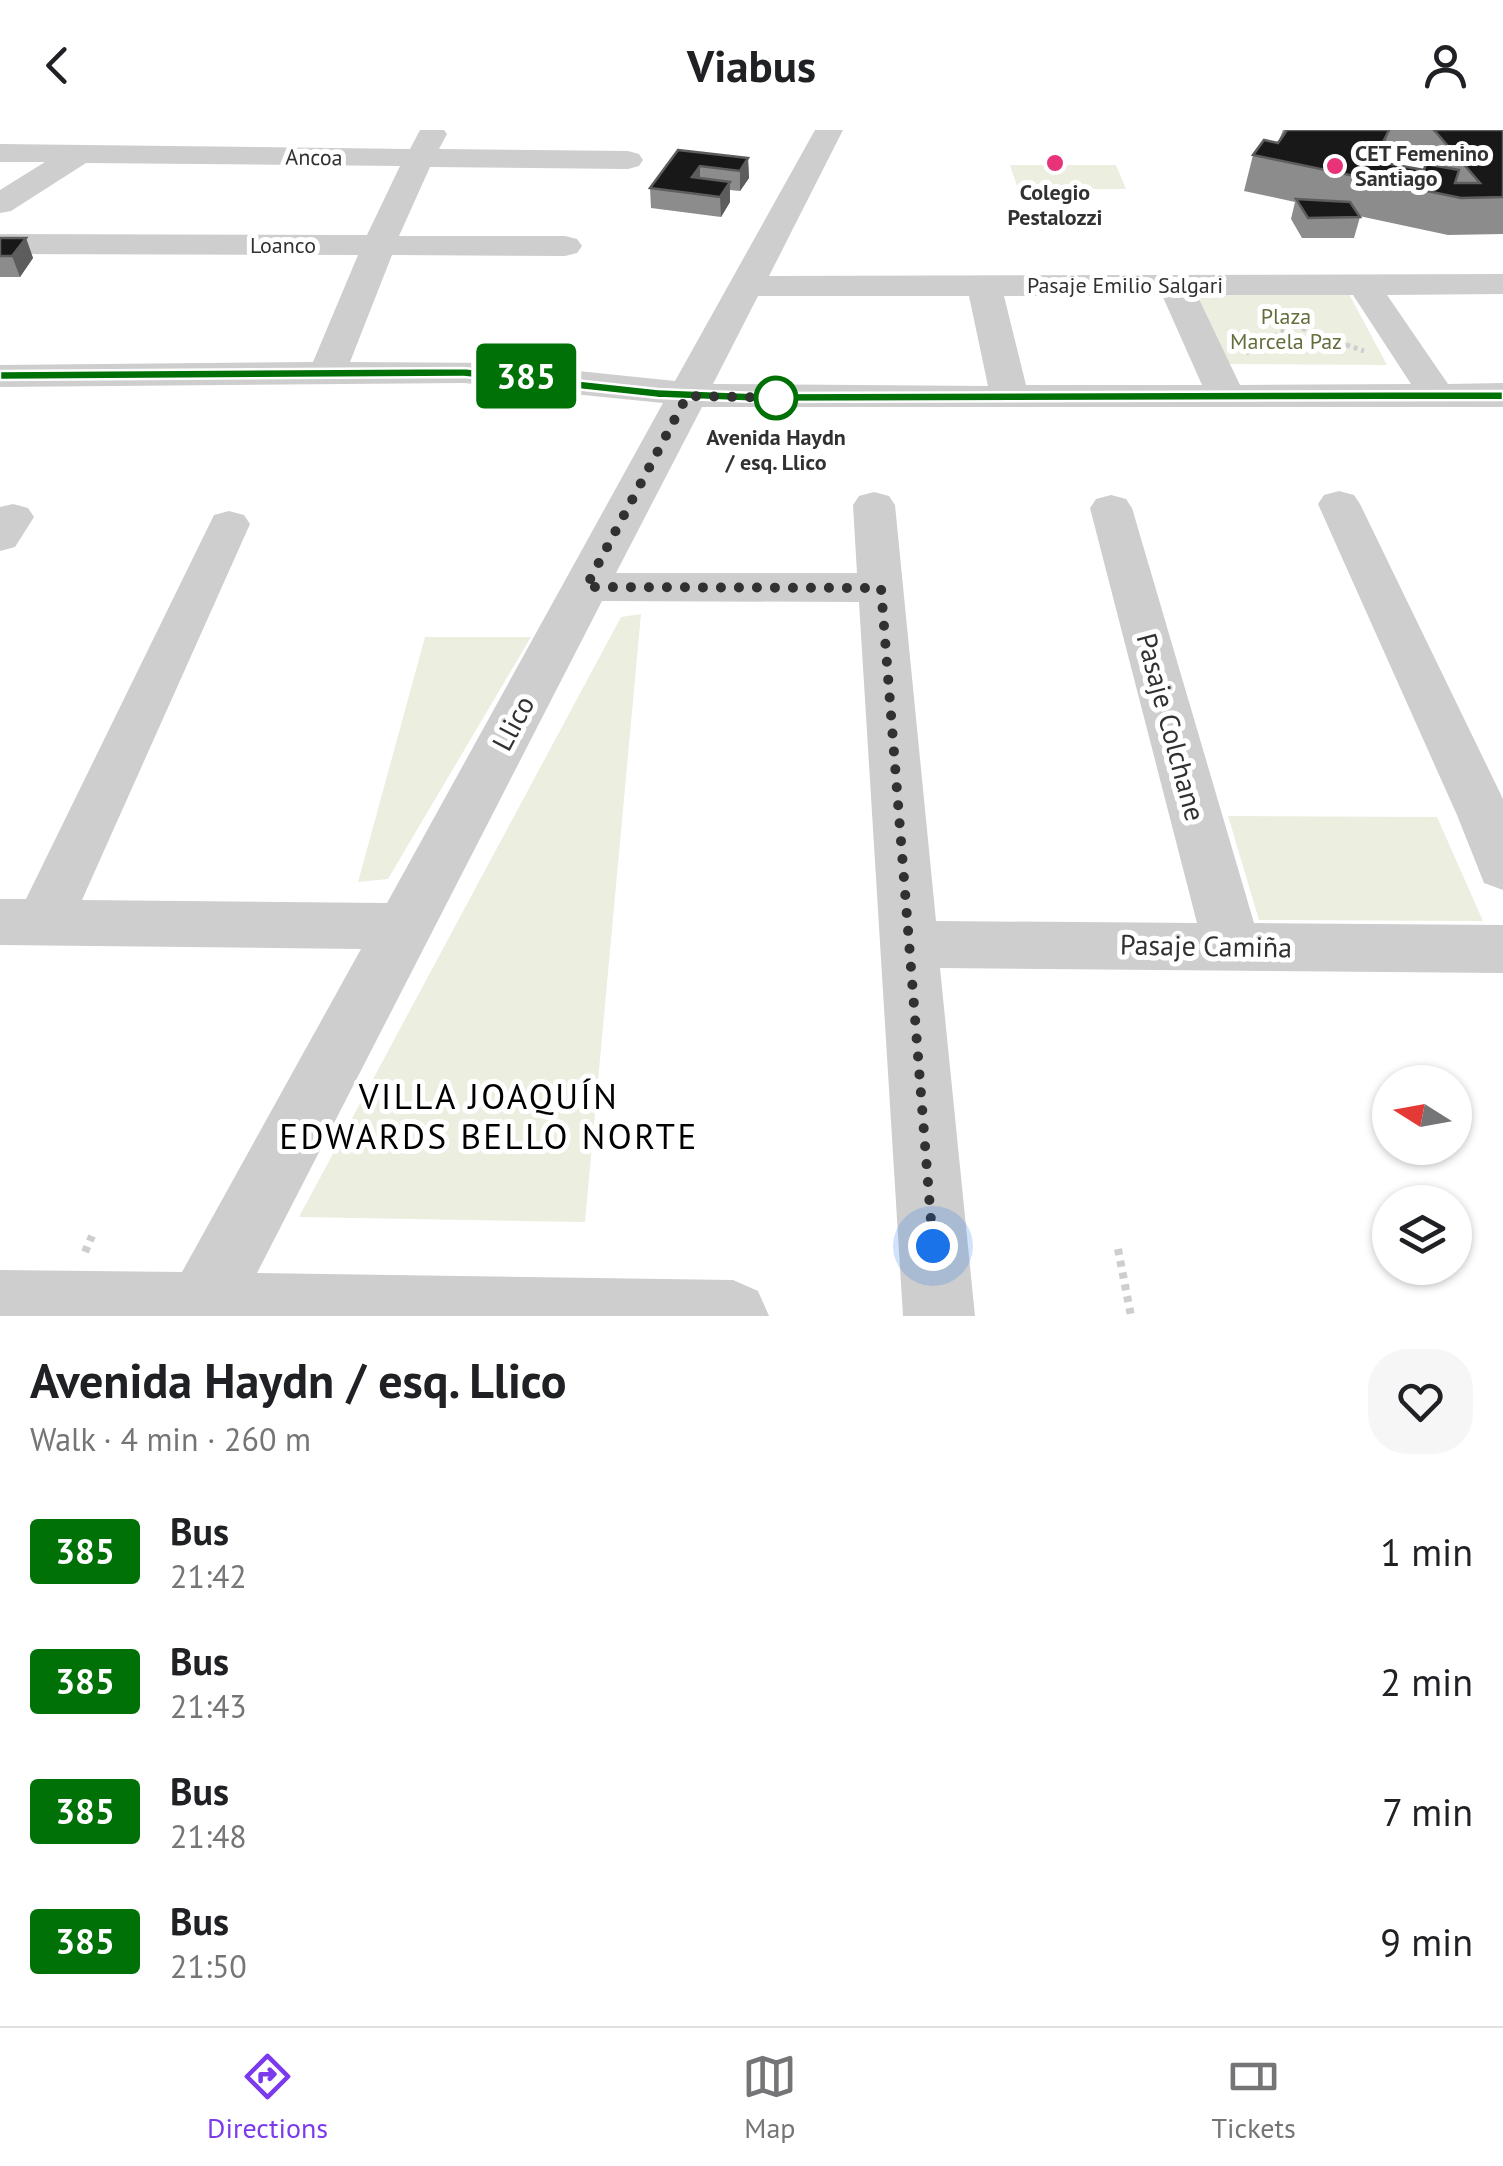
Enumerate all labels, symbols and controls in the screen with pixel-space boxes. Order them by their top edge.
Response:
text: Viabus [687,36,816,94]
icon: back [30,38,85,93]
icon: person [1418,38,1473,93]
place label: CET Femenino Santiago [1355,139,1489,192]
street label: Ancoa [285,143,343,171]
marker: Colegio Pestalozzi [1044,152,1066,174]
marker: CET Femenino Santiago [1324,155,1346,177]
place label: Colegio Pestalozzi [1007,178,1103,231]
street label: Loanco [250,231,316,259]
street label: Pasaje Emilio Salgari [1027,271,1223,299]
park label: Plaza Marcela Paz [1230,302,1342,355]
line badge: 385 [468,344,584,408]
text: 385 [496,353,556,399]
marker: Avenida Haydn / esq. Llico [755,377,797,419]
place label: Avenida Haydn / esq. Llico [706,423,846,476]
street label: Pasaje Colchane [1129,629,1214,825]
street label: Llico [483,689,542,757]
street label: Pasaje Camiña [1120,925,1292,966]
north arrow [1372,1065,1472,1165]
map controls [1372,1065,1472,1285]
district label: VILLA JOAQUÍN EDWARDS BELLO NORTE [279,1073,699,1159]
button: layers [1372,1185,1472,1285]
your location [908,1221,958,1271]
text: Avenida Haydn / esq. Llico [30,1349,567,1411]
button: heart [1368,1349,1473,1454]
text: Walk · 4 min · 260 m [30,1418,311,1460]
text: Bus [170,1506,229,1555]
text: 1 min [1380,1527,1473,1576]
text: 385 [55,1528,115,1574]
text: 21:42 [170,1555,247,1597]
text: Bus [170,1636,229,1685]
text: 2 min [1380,1657,1473,1706]
text: 385 [55,1658,115,1704]
text: 21:43 [170,1685,247,1727]
text: Bus [170,1766,229,1815]
text: 7 min [1382,1787,1473,1836]
text: 385 [55,1788,115,1834]
text: 21:48 [170,1815,247,1857]
text: Bus [170,1896,229,1945]
text: 9 min [1380,1917,1473,1966]
text: 385 [55,1918,115,1964]
text: 21:50 [170,1945,247,1987]
tab: Directions [207,2049,328,2146]
tab: Map [742,2049,797,2146]
tab: Tickets [1212,2049,1296,2146]

